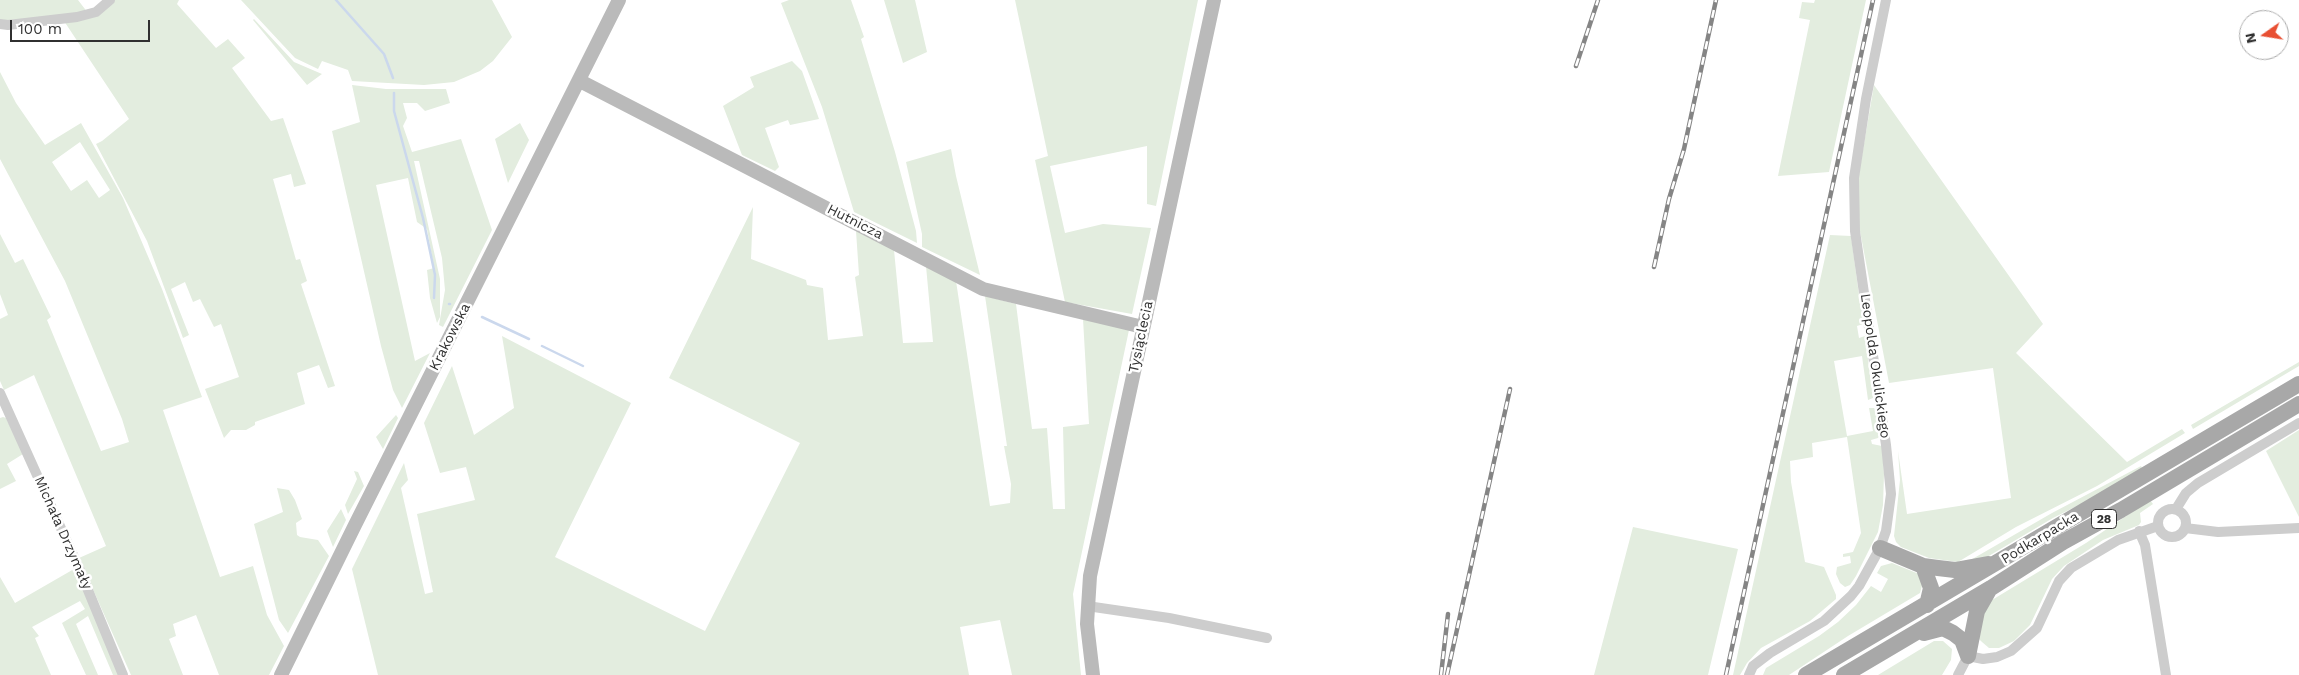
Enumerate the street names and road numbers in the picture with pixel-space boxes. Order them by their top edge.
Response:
street label: Hutnicza [824,201,886,243]
street label: Leopolda Okulickiego [1857,293,1893,439]
street label: Tysiąclecia [1125,300,1157,374]
street label: Krakowska [426,301,474,373]
street label: Michała Drzymały [30,474,96,592]
street label: Podkarpacka [1998,508,2082,568]
road number: 28 [2092,509,2116,528]

